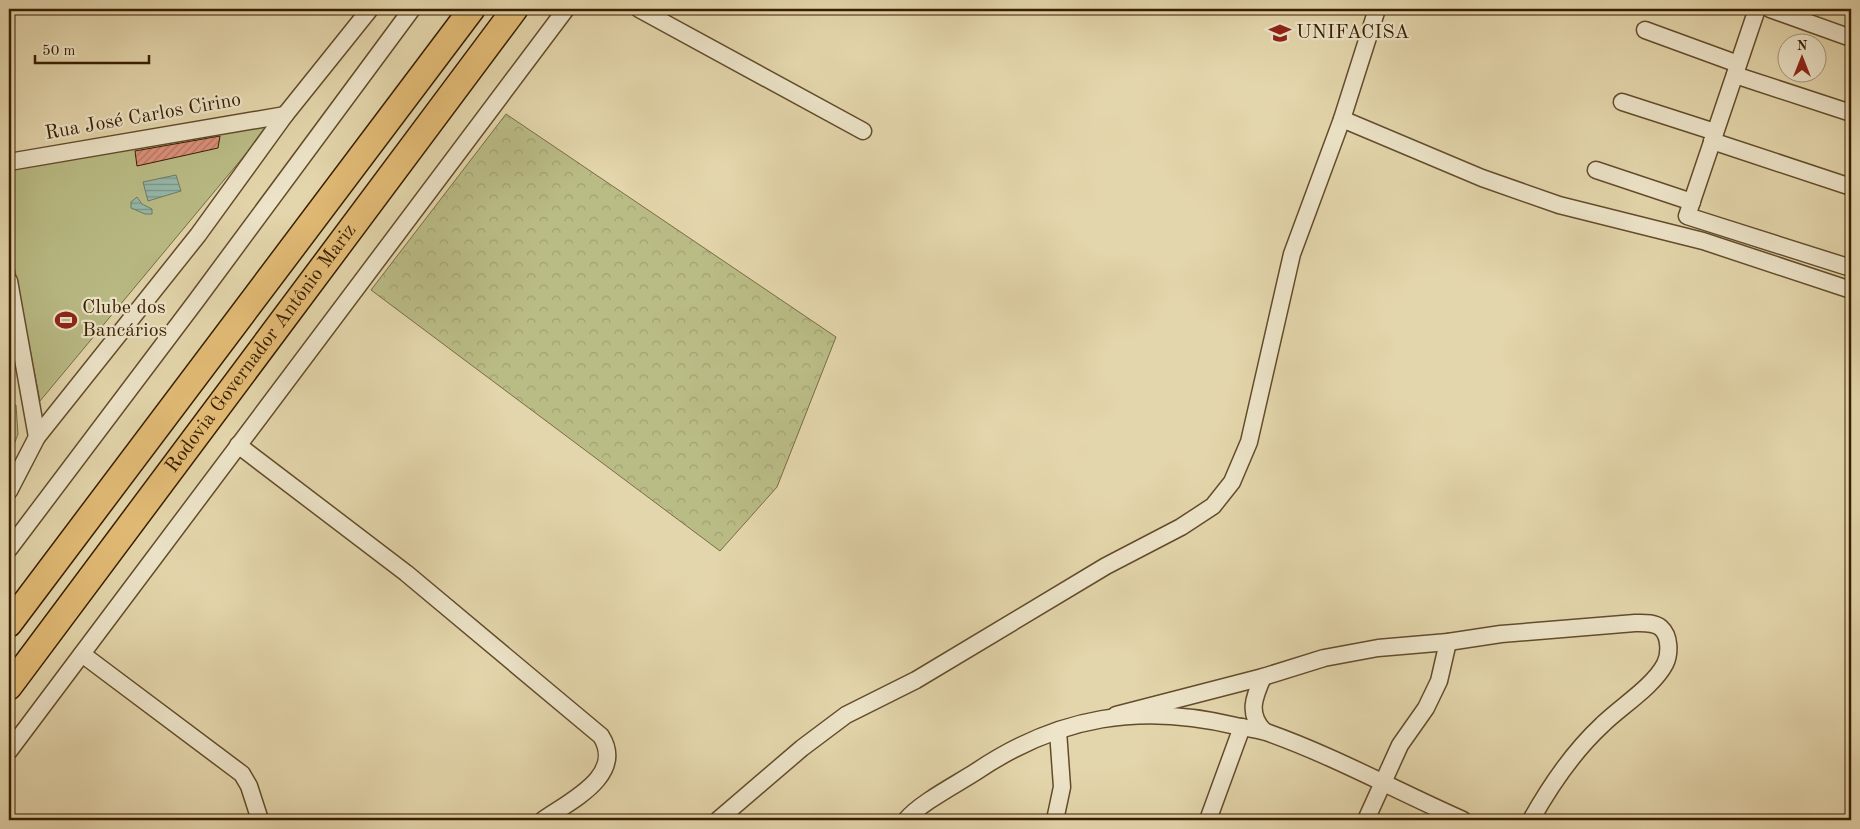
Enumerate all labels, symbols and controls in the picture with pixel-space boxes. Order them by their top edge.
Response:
school or university icon: UNIFACISA [1267,20,1293,46]
place label: UNIFACISA [1296,23,1409,43]
scale bar [35,32,149,64]
north arrow [1778,32,1828,82]
text: N [1797,39,1808,53]
text: 50 m [42,44,76,59]
street label: Rua José Carlos Cirino [43,90,243,144]
street label: Rodovia Governador Antônio Mariz [162,221,361,477]
place label: Clube dos Bancários [82,298,167,341]
sports icon: Clube dos Bancários [53,307,79,333]

